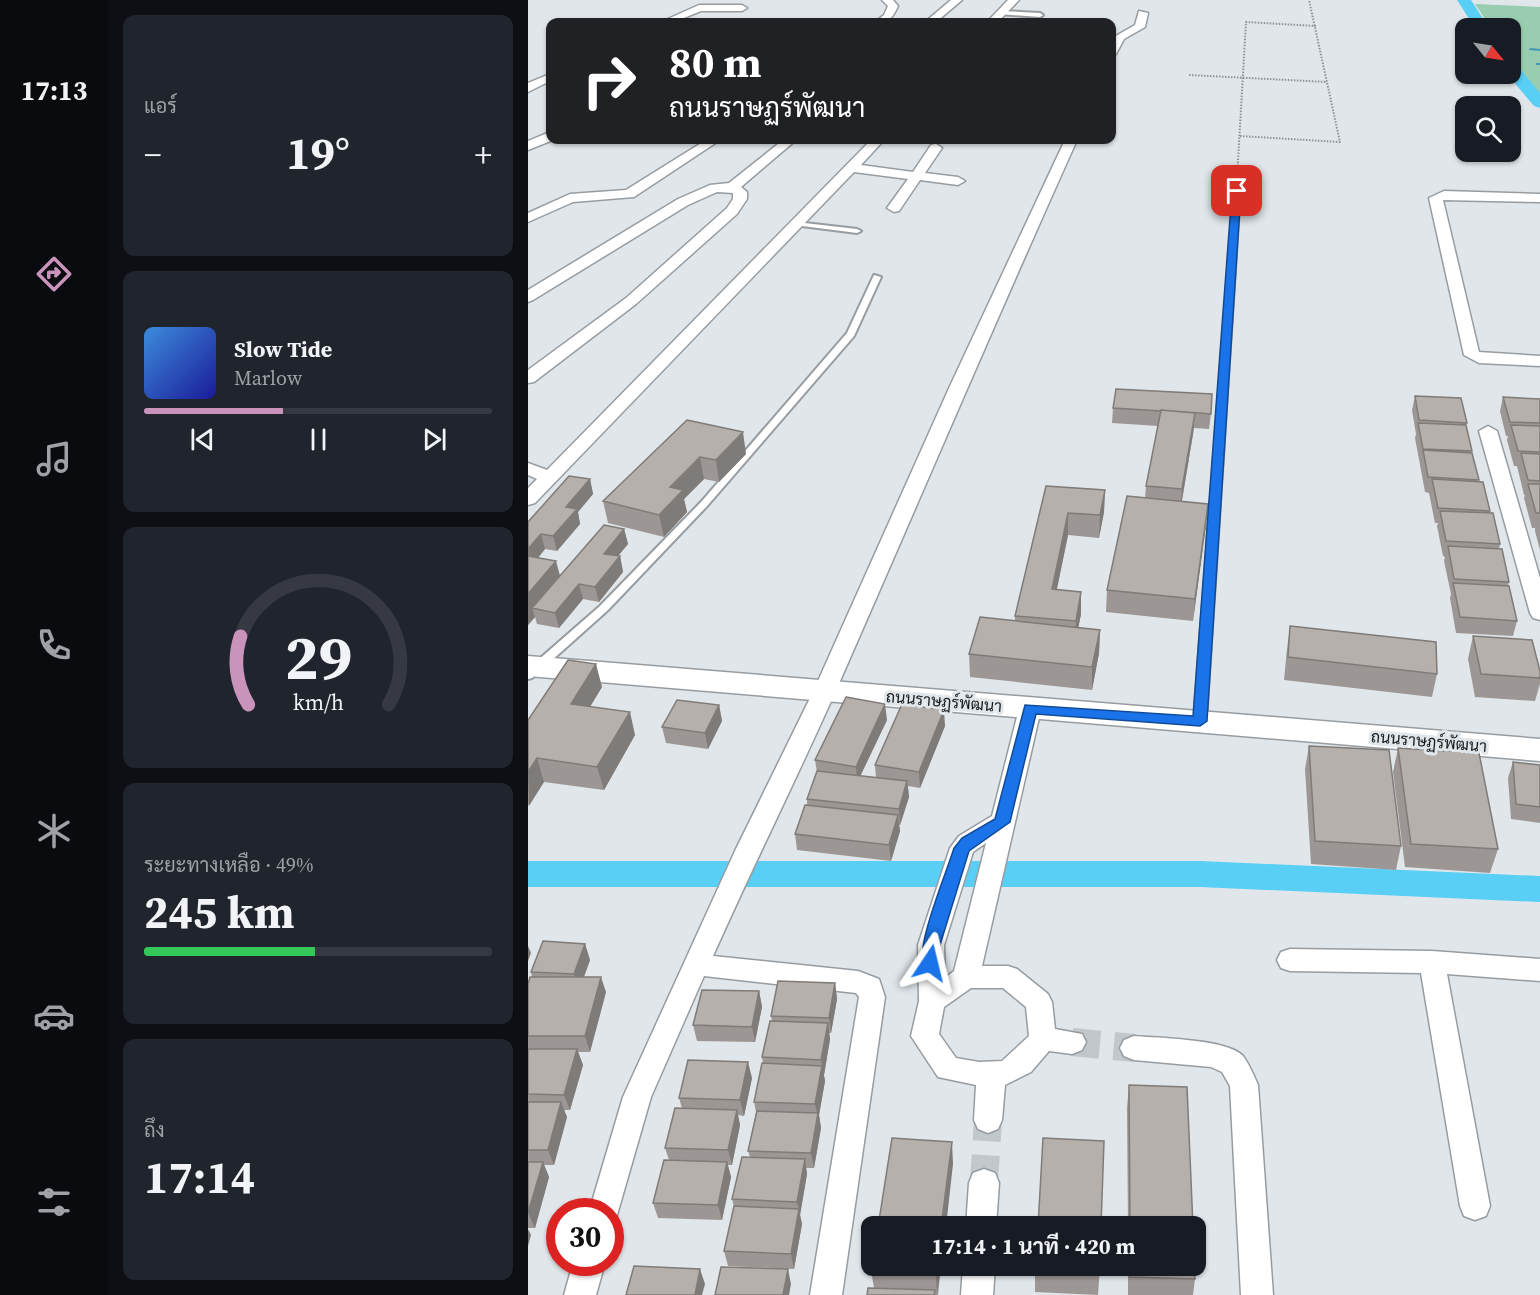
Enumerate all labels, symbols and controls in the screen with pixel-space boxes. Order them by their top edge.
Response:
north arrow [1455,18,1521,84]
map controls [1455,18,1521,162]
text: 80 m [669,33,762,91]
icon: right [570,42,648,120]
text: 17:13 [21,72,87,109]
text: ถนนราษฏร์พัฒนา [669,89,865,126]
text: แอร์ [144,92,177,120]
button: search [1455,96,1521,162]
text: 19° [286,122,350,184]
text: − [144,132,162,177]
text: + [474,132,492,177]
pin [1211,165,1262,216]
icon: arrive [1220,174,1253,207]
icon: directions [33,253,75,295]
text: Slow Tide [234,334,332,364]
text: Marlow [234,364,302,392]
icon: previous [186,423,219,456]
icon: pause [302,423,335,456]
icon: next [418,423,451,456]
icon: music [33,438,75,480]
text: 29 [284,614,352,700]
icon: phone [33,624,75,666]
street label: ถนนราษฏร์พัฒนา [885,684,1003,717]
text: km/h [292,688,344,717]
street label: ถนนราษฏร์พัฒนา [1370,724,1488,757]
icon: climate [33,810,75,852]
text: ระยะทางเหลือ · 49% [144,851,314,879]
text: 245 km [144,881,295,943]
position arrow [898,931,962,995]
icon: car [33,995,75,1037]
text: ถึง [144,1116,165,1144]
text: 17:14 [144,1146,255,1208]
icon: filters [33,1181,75,1223]
speed limit sign: 30 [546,1198,624,1276]
text: 17:14 · 1 นาที · 420 m [932,1231,1135,1261]

